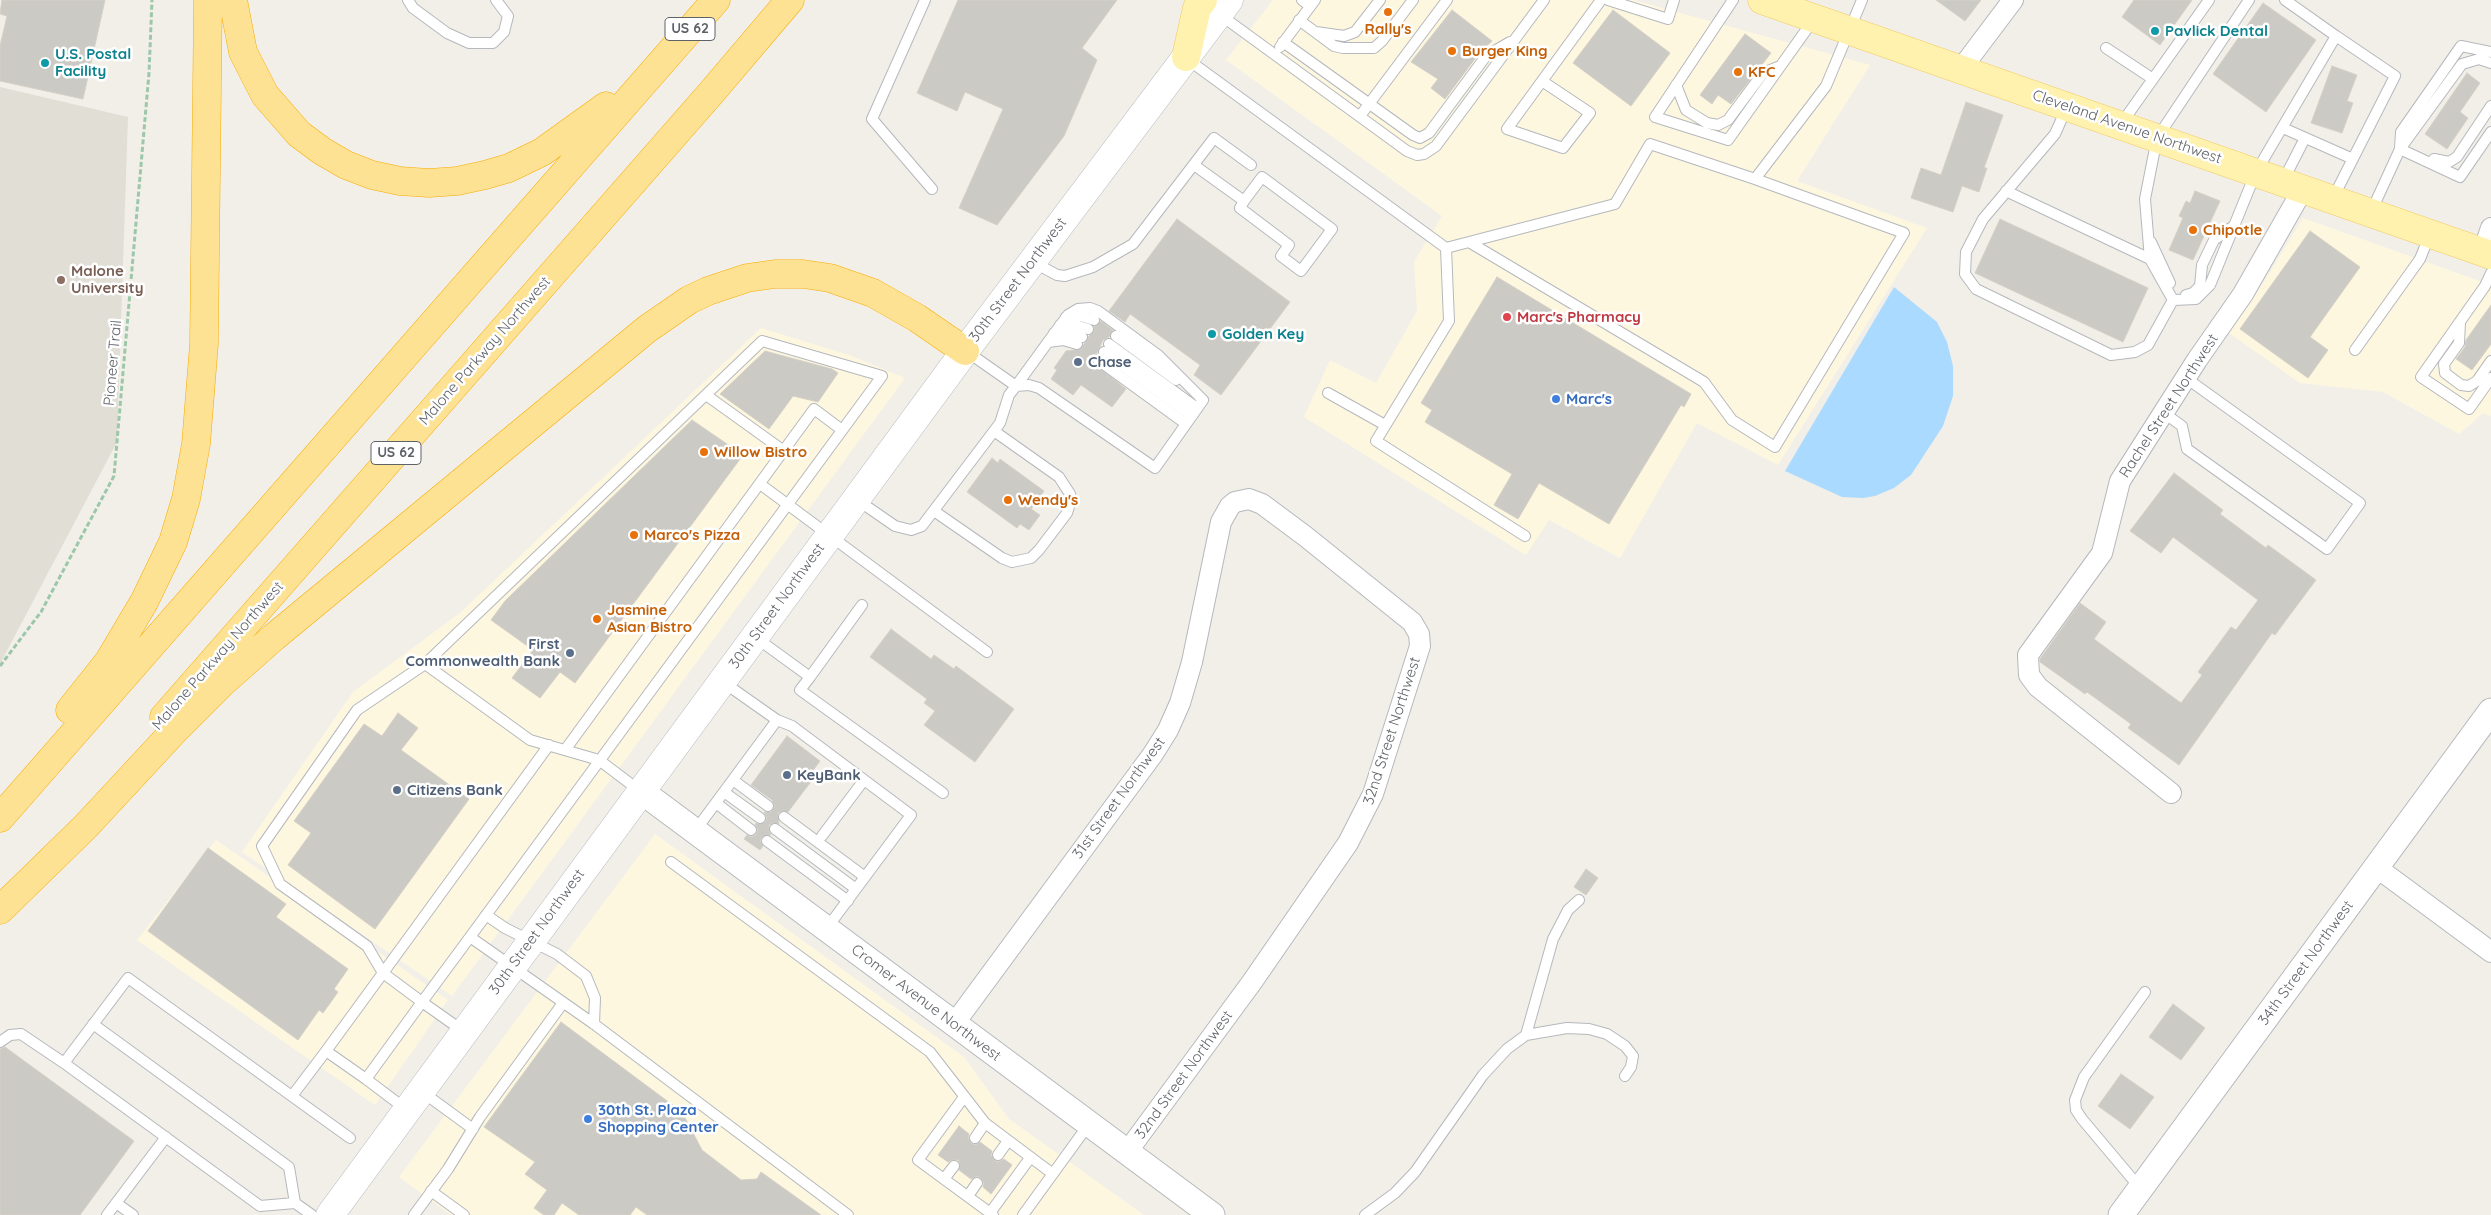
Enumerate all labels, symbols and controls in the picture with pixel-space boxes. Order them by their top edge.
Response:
marker: Rally's [1382,6,1394,18]
road number: US 62 [665,18,715,40]
place label: Rally's [1365,20,1411,38]
place label: Pavlick Dental [2165,22,2268,40]
marker: Pavlick Dental [2149,25,2161,37]
place label: Burger King [1462,42,1548,60]
place label: U.S. Postal Facility [55,45,131,80]
marker: Burger King [1446,45,1458,57]
marker: U.S. Postal Facility [39,57,51,69]
place label: KFC [1748,63,1776,81]
marker: KFC [1732,66,1744,78]
street label: Cleveland Avenue Northwest [2030,86,2224,168]
street label: 30th Street Northwest [965,214,1071,346]
place label: Chipotle [2203,221,2262,239]
marker: Chipotle [2187,224,2199,236]
place label: Malone University [71,262,143,297]
street label: Malone Parkway Northwest [416,273,554,429]
marker: Malone University [55,274,67,286]
place label: Marc's Pharmacy [1517,308,1641,326]
marker: Marc's Pharmacy [1501,311,1513,323]
street label: Pioneer Trail [100,319,126,407]
place label: Golden Key [1222,325,1304,343]
marker: Golden Key [1206,328,1218,340]
street label: Rachel Street Northwest [2116,331,2222,481]
place label: Chase [1088,353,1132,371]
marker: Chase [1072,356,1084,368]
place label: Marc's [1566,390,1612,408]
marker: Marc's [1550,393,1562,405]
road number: US 62 [371,442,421,464]
place label: Willow Bistro [714,443,807,461]
marker: Willow Bistro [698,446,710,458]
place label: Wendy's [1018,491,1078,509]
marker: Wendy's [1002,494,1014,506]
place label: Marco's Pizza [644,526,740,544]
marker: Marco's Pizza [628,529,640,541]
street label: 30th Street Northwest [725,540,829,672]
street label: Malone Parkway Northwest [149,578,287,734]
place label: Jasmine Asian Bistro [607,601,692,636]
marker: Jasmine Asian Bistro [591,613,603,625]
place label: First Commonwealth Bank [406,635,560,670]
marker: First Commonwealth Bank [564,647,576,659]
street label: 32nd Street Northwest [1360,655,1424,807]
street label: 31st Street Northwest [1069,734,1169,862]
place label: KeyBank [797,766,861,784]
marker: KeyBank [781,769,793,781]
place label: Citizens Bank [407,781,503,799]
marker: Citizens Bank [391,784,403,796]
street label: 30th Street Northwest [485,866,589,998]
street label: 34th Street Northwest [2255,897,2357,1029]
street label: Cromer Avenue Northwest [848,941,1004,1065]
street label: 32nd Street Northwest [1131,1007,1237,1143]
place label: 30th St. Plaza Shopping Center [598,1101,719,1136]
marker: 30th St. Plaza Shopping Center [582,1113,594,1125]

